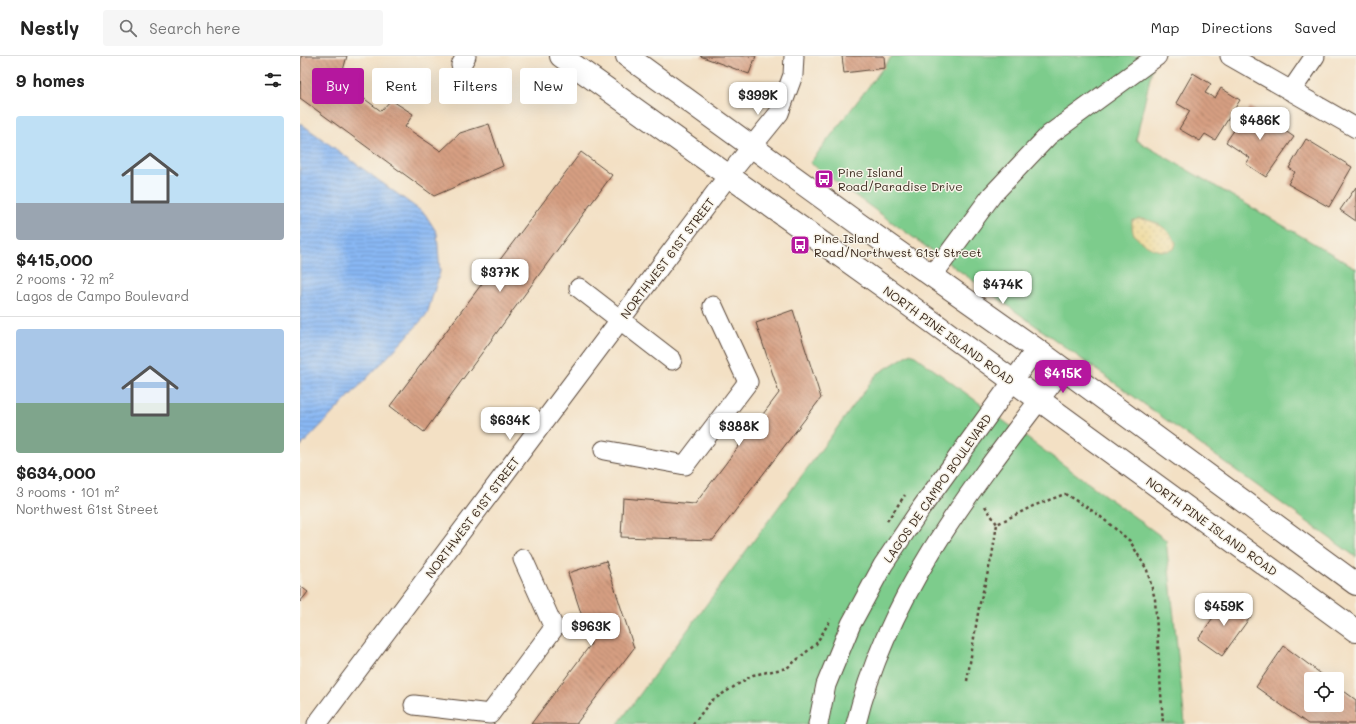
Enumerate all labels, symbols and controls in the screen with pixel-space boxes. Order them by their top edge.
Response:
search box [103,10,383,46]
text: Nestly [20,15,79,40]
icon: search [117,17,139,39]
text: Search here [149,18,240,38]
text: Map [1151,18,1179,37]
text: Directions [1201,18,1272,37]
text: Saved [1294,18,1336,37]
chip: Buy [312,68,364,104]
chip: Rent [372,68,431,104]
chip: Filters [439,68,512,104]
chip: New [520,68,577,104]
text: 9 homes [16,69,85,91]
icon: filters [262,69,284,91]
pin: $399K [730,82,786,116]
text: $399K [738,86,778,103]
pin: $486K [1232,107,1288,141]
text: $486K [1240,111,1280,128]
icon: home [114,142,186,214]
place label: Pine Island Road/Paradise Drive [838,164,963,194]
bus stop icon: Pine Island Road/Paradise Drive [813,168,835,190]
street label: NORTHWEST 61ST STREET [616,194,718,322]
place label: Pine Island Road/Northwest 61st Street [814,230,982,260]
bus stop icon: Pine Island Road/Northwest 61st Street [789,234,811,256]
text: $415,000 [16,248,93,270]
pin: $377K [472,259,528,293]
text: $377K [481,263,519,280]
text: 2 rooms · 72 m² [16,270,114,287]
pin: $474K [975,271,1031,305]
text: $474K [983,275,1023,292]
street label: NORTH PINE ISLAND ROAD [880,282,1018,388]
text: Lagos de Campo Boulevard [16,287,189,304]
icon: home [114,355,186,427]
pin: $415K [1035,360,1091,394]
text: $415K [1044,364,1082,381]
pin: $634K [482,407,538,441]
text: $634K [490,411,530,428]
street label: LAGOS DE CAMPO BOULEVARD [879,411,995,565]
pin: $388K [711,413,767,447]
text: $388K [719,417,759,434]
street label: NORTHWEST 61ST STREET [421,453,523,581]
text: $634,000 [16,461,96,483]
street label: NORTH PINE ISLAND ROAD [1143,473,1281,579]
text: 3 rooms · 101 m² [16,483,119,500]
text: Northwest 61st Street [16,500,158,517]
pin: $459K [1196,593,1252,627]
text: $459K [1204,597,1244,614]
pin: $963K [563,613,619,647]
text: $963K [571,617,611,634]
map controls [1304,672,1344,712]
button: locate [1304,672,1344,712]

